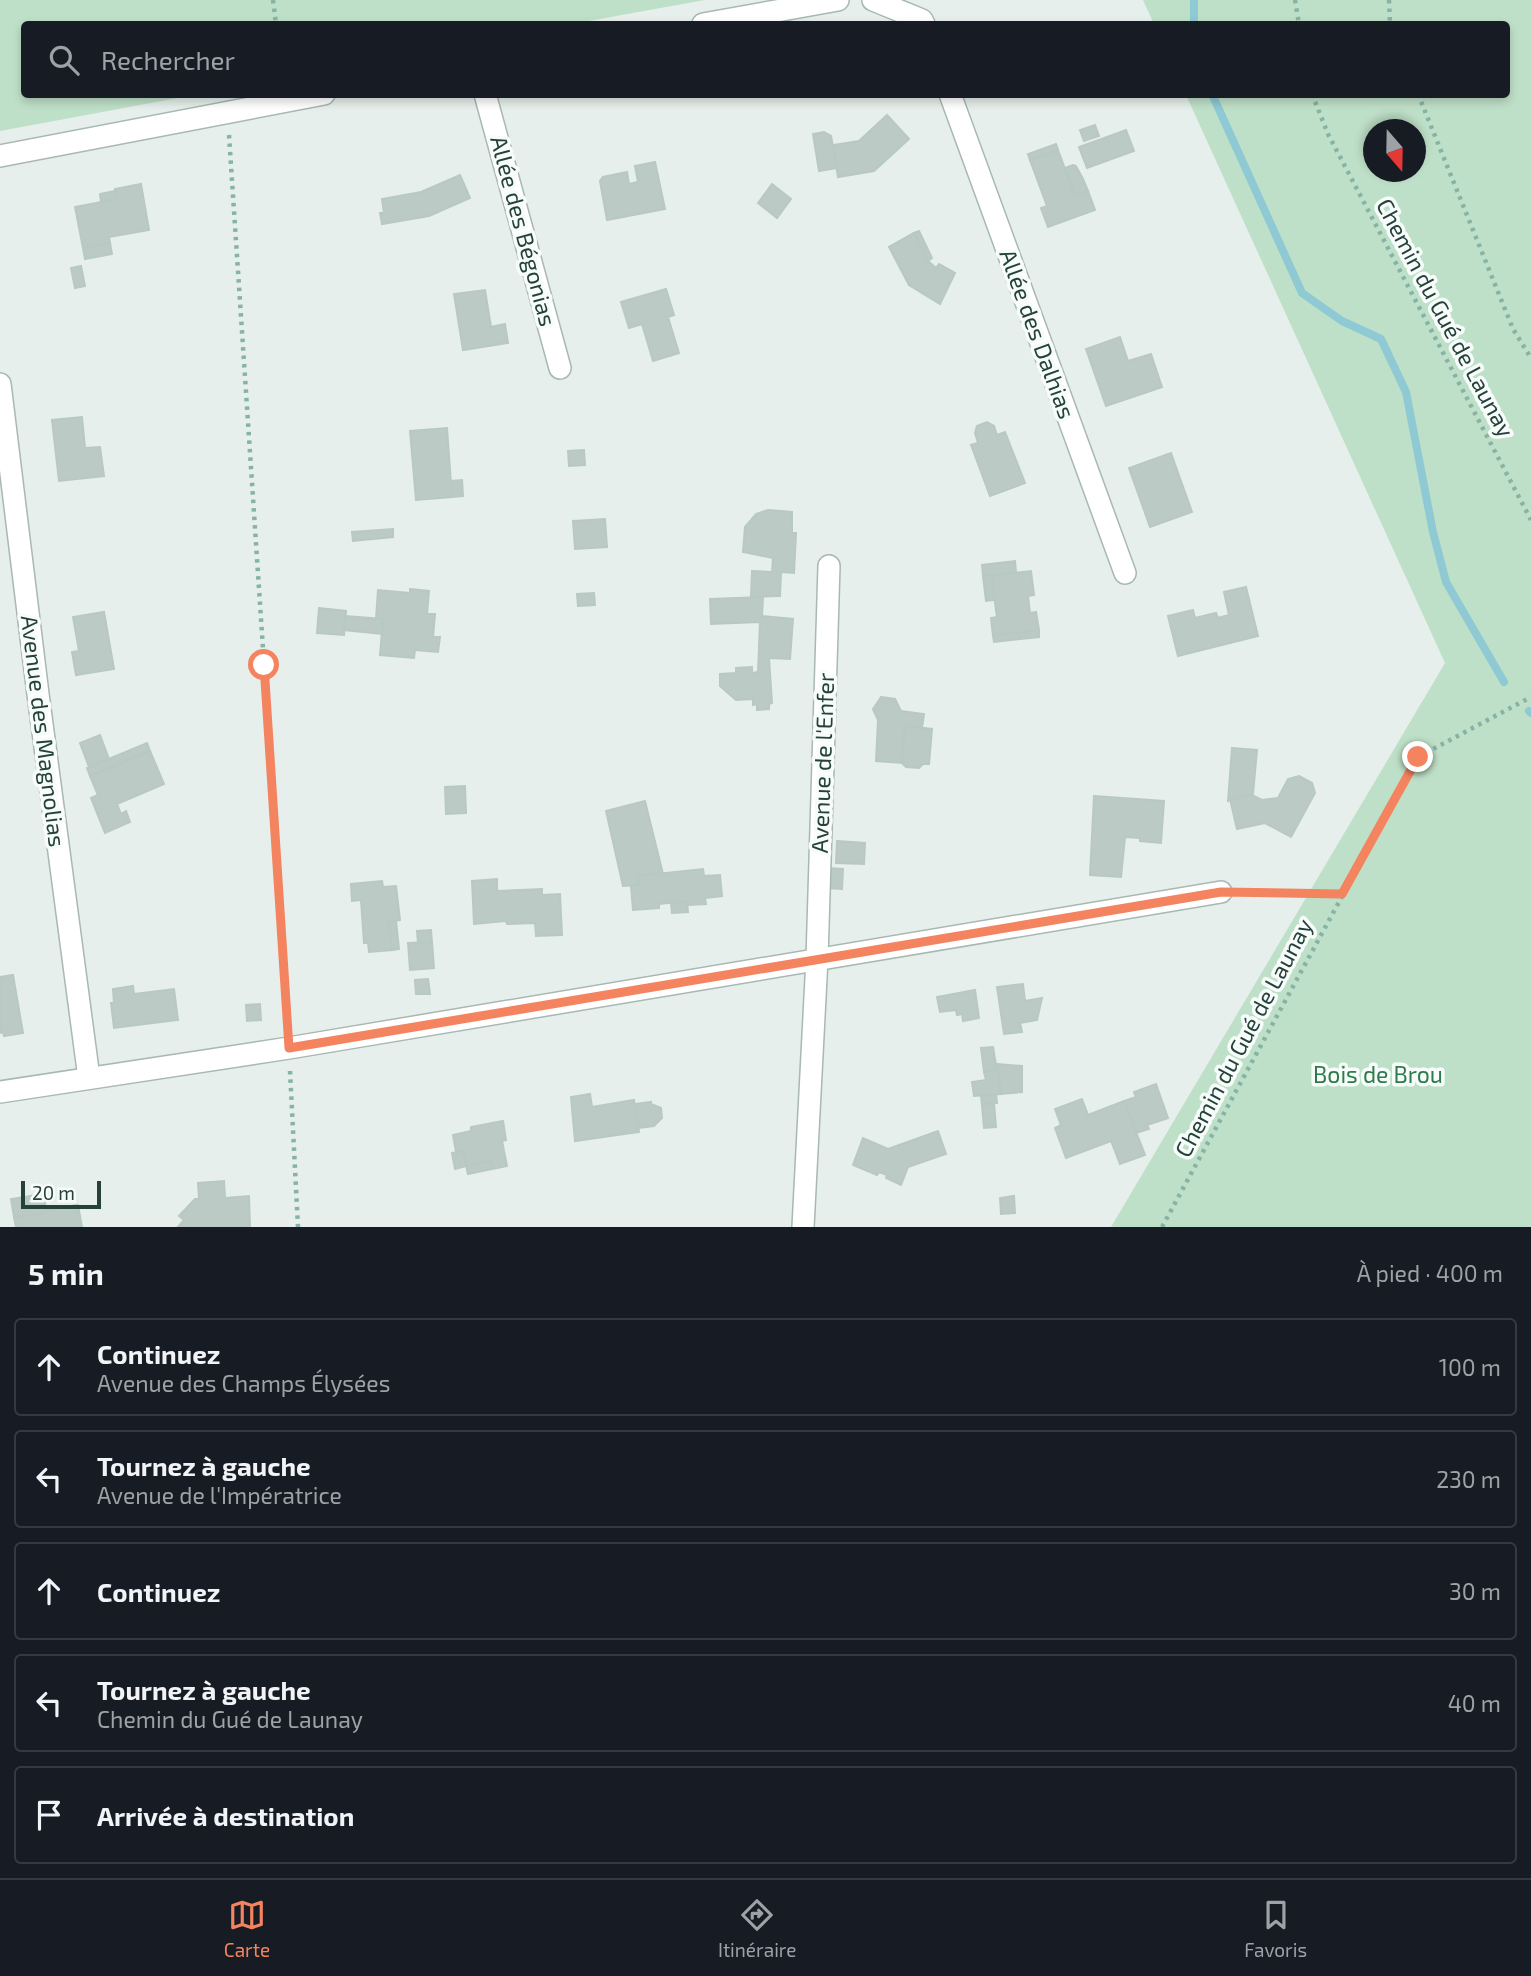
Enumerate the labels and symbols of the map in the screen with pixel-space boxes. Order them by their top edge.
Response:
north arrow [1363,119,1426,182]
street label: Allée des Bégonias [485,132,563,329]
street label: Chemin du Gué de Launay [1371,194,1521,442]
street label: Allée des Dalhias [994,245,1082,422]
street label: Avenue des Magnolias [16,613,72,848]
route start [248,649,279,680]
street label: Avenue de l'Enfer [805,672,839,854]
route end [1402,741,1433,772]
street label: Chemin du Gué de Launay [1168,914,1318,1162]
park label: Bois de Brou [1313,1060,1443,1088]
scale bar [21,1178,102,1210]

